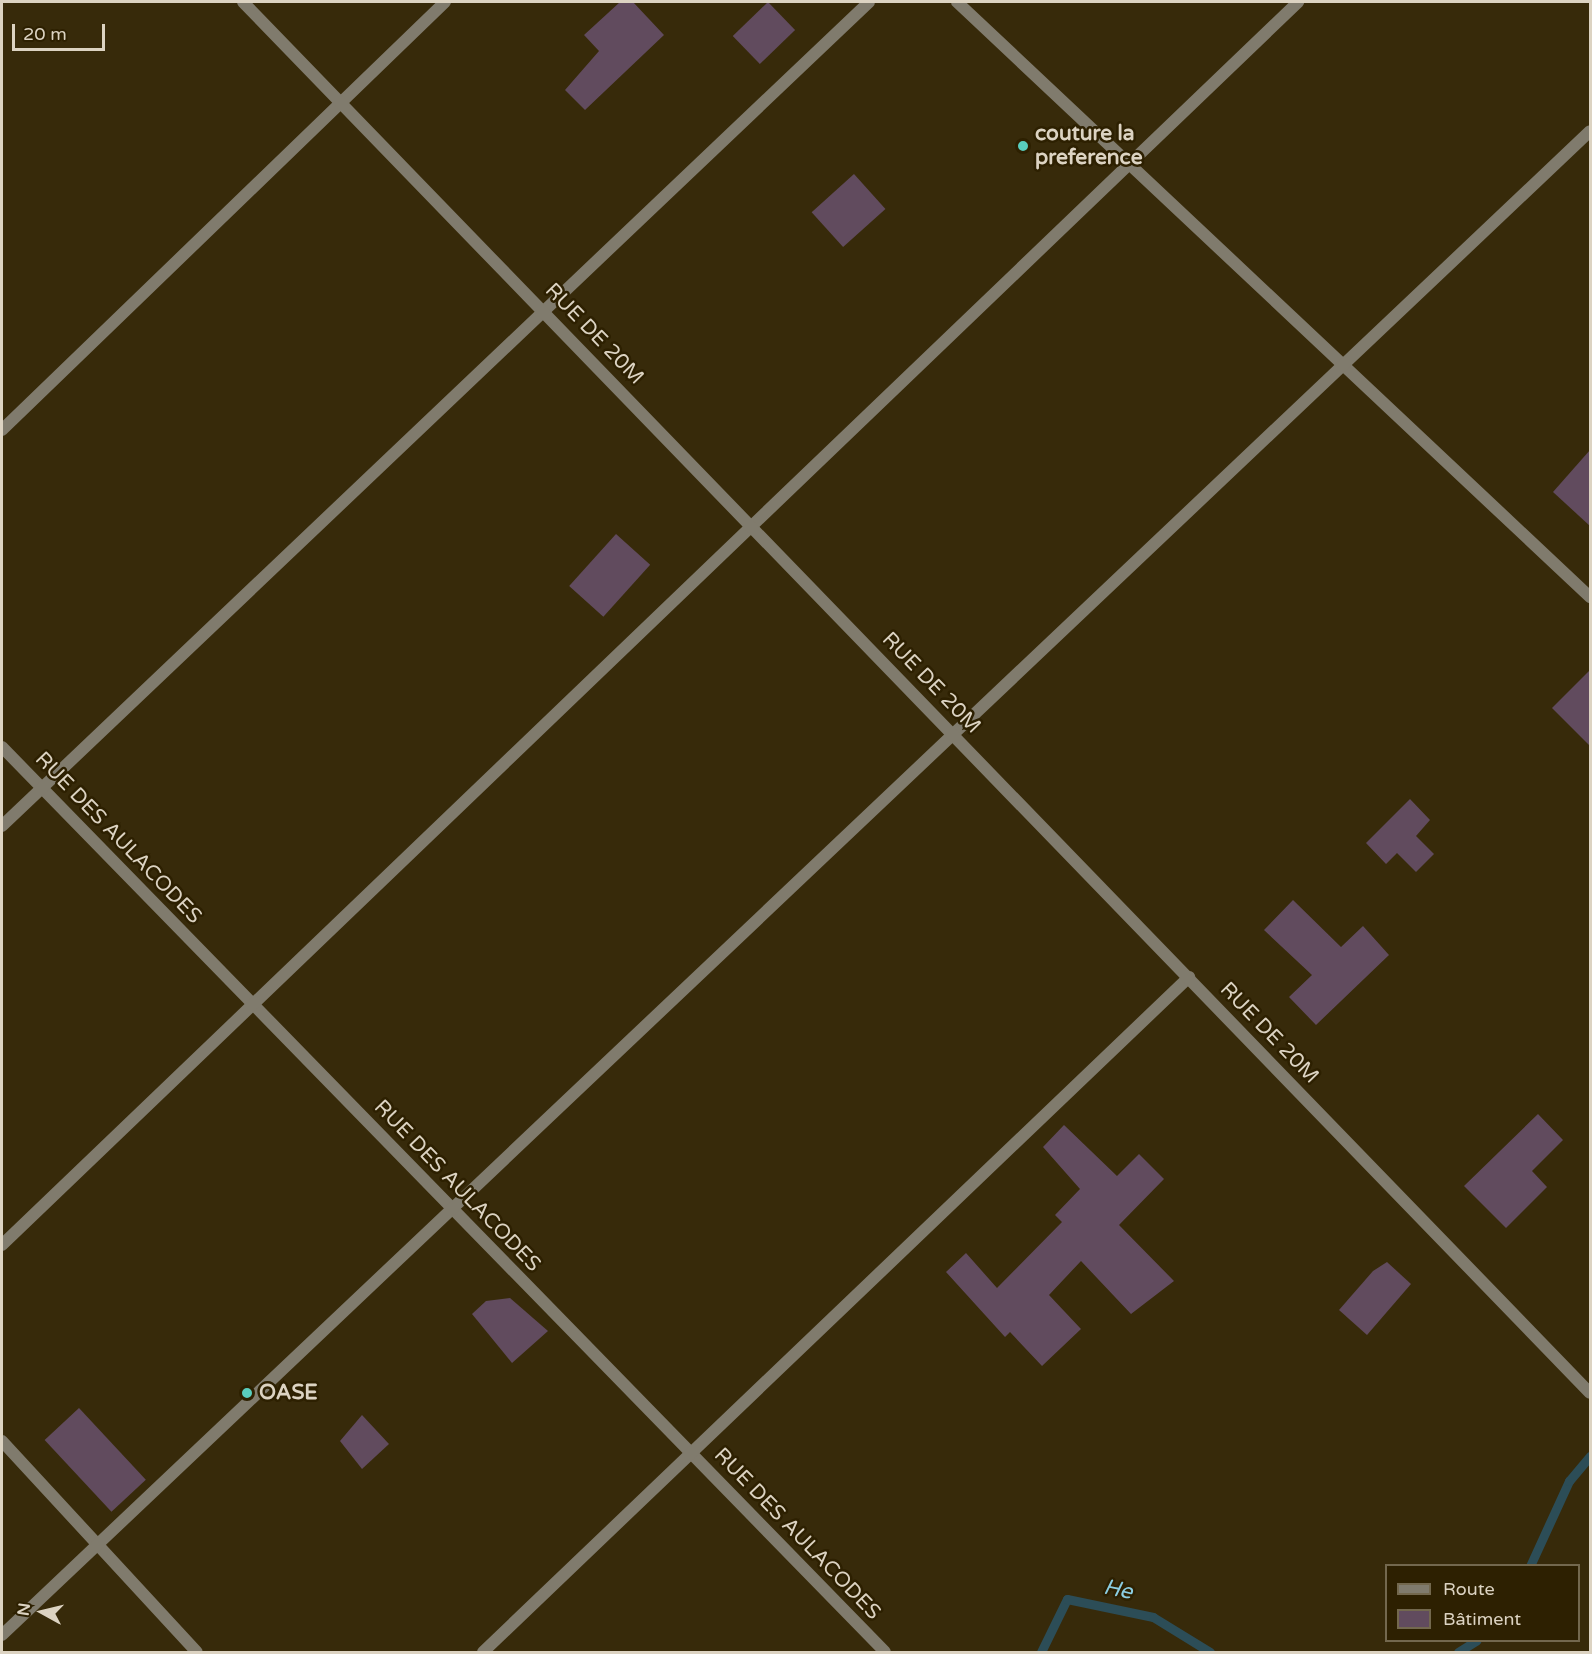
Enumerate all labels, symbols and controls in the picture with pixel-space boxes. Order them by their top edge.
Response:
scale bar [15,12,108,50]
text: 20 m [23,23,67,45]
place label: couture la preference [1035,121,1143,171]
marker: couture la preference [1016,139,1030,153]
street label: RUE DE 20M [539,278,649,390]
street label: RUE DE 20M [876,627,986,739]
street label: RUE DES AULACODES [29,747,207,929]
street label: RUE DE 20M [1214,977,1324,1089]
street label: RUE DES AULACODES [368,1095,546,1277]
place label: OASE [259,1380,318,1406]
marker: OASE [240,1386,254,1400]
street label: RUE DES AULACODES [708,1443,886,1625]
legend [1385,1564,1580,1642]
water label: He [1101,1574,1135,1606]
text: Route [1443,1578,1495,1600]
north arrow [12,1582,72,1642]
text: N [13,1602,35,1617]
text: Bâtiment [1443,1608,1521,1630]

